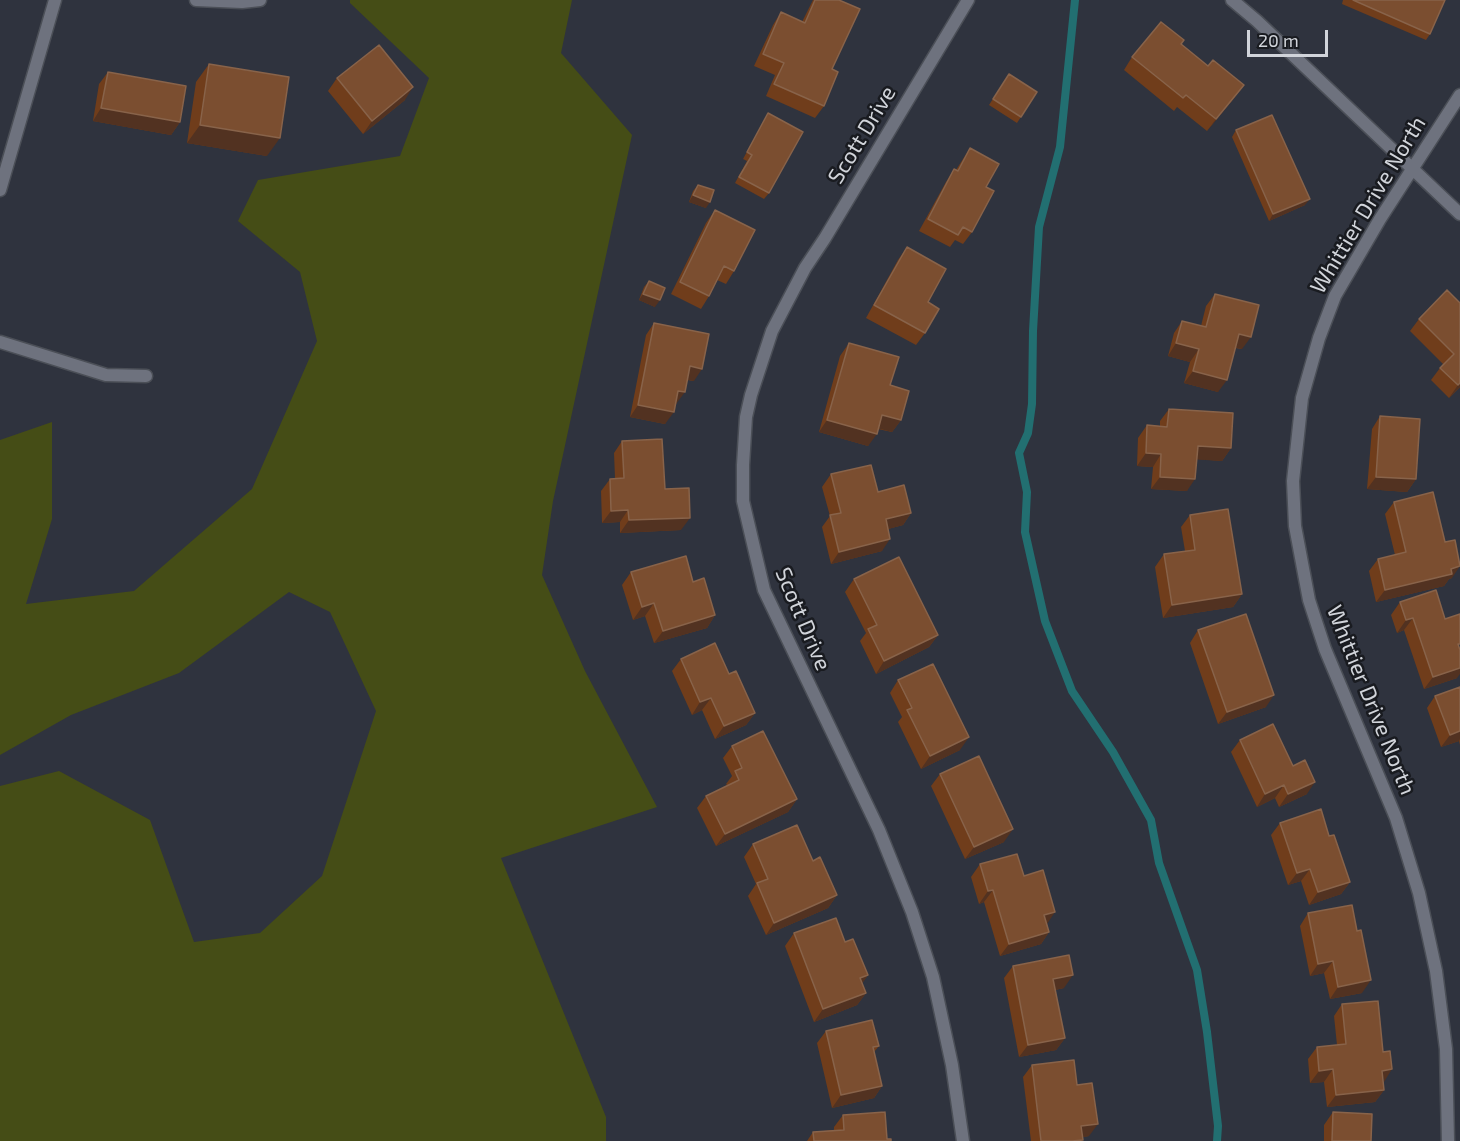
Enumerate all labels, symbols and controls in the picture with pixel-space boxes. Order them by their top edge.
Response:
scale bar [1250,18,1331,56]
text: 20 m [1258,29,1299,51]
street label: Scott Drive [823,81,901,189]
street label: Whittier Drive North [1305,112,1431,298]
street label: Scott Drive [769,564,837,674]
street label: Whittier Drive North [1321,601,1421,799]

